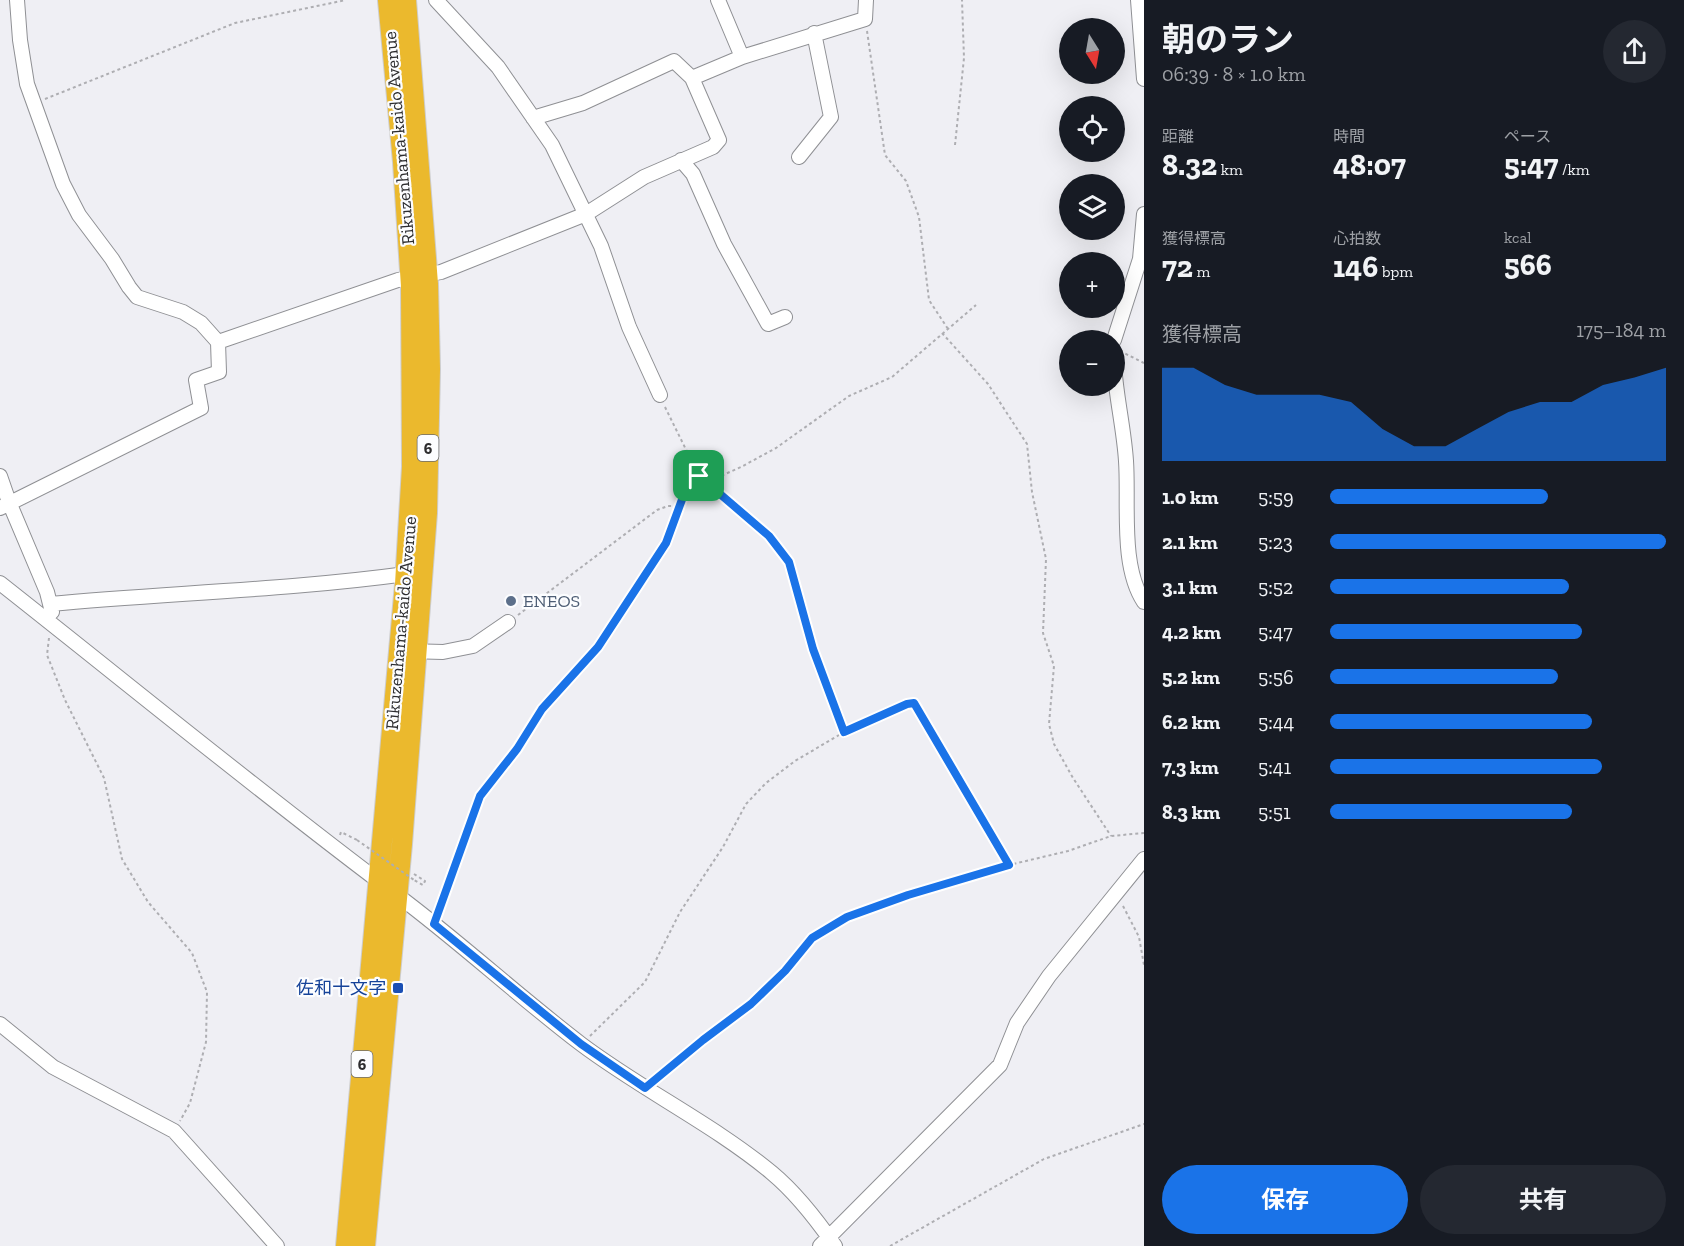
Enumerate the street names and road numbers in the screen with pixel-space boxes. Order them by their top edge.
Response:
street label: Rikuzenhama-kaido Avenue [379,30,419,246]
road number: 6 [418,435,438,461]
street label: Rikuzenhama-kaido Avenue [381,515,421,731]
road number: 6 [352,1051,372,1077]

